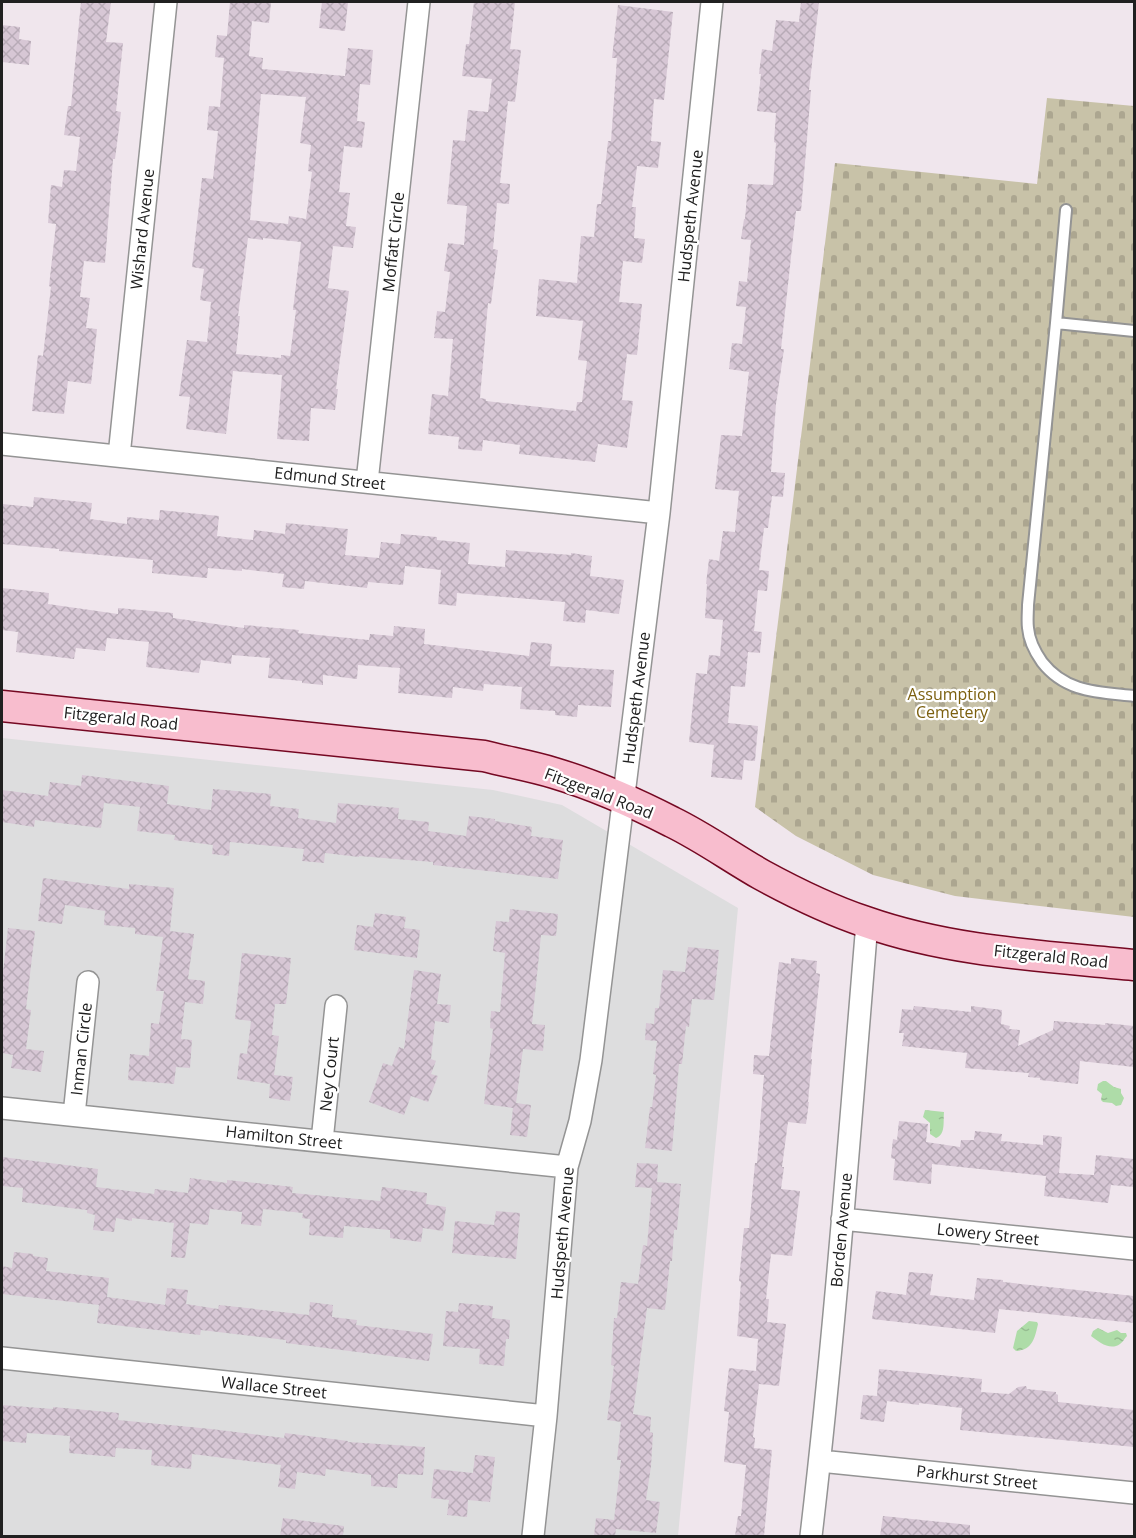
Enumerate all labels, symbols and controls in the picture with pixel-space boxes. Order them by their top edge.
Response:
street label: Hudspeth Avenue [672,149,708,283]
street label: Wishard Avenue [125,168,159,290]
street label: Moffatt Circle [377,191,409,293]
street label: Edmund Street [273,461,387,495]
street label: Hudspeth Avenue [617,631,655,765]
park label: Assumption Cemetery [908,683,996,723]
street label: Fitzgerald Road [63,701,179,735]
street label: Fitzgerald Road [541,762,657,824]
street label: Fitzgerald Road [993,939,1109,973]
street label: Inman Circle [65,1001,97,1097]
street label: Ney Court [314,1035,344,1112]
street label: Hamilton Street [224,1120,344,1154]
street label: Hudspeth Avenue [545,1166,579,1300]
street label: Borden Avenue [825,1172,857,1288]
street label: Lowery Street [936,1218,1041,1250]
street label: Wallace Street [220,1371,328,1404]
street label: Parkhurst Street [915,1460,1039,1494]

